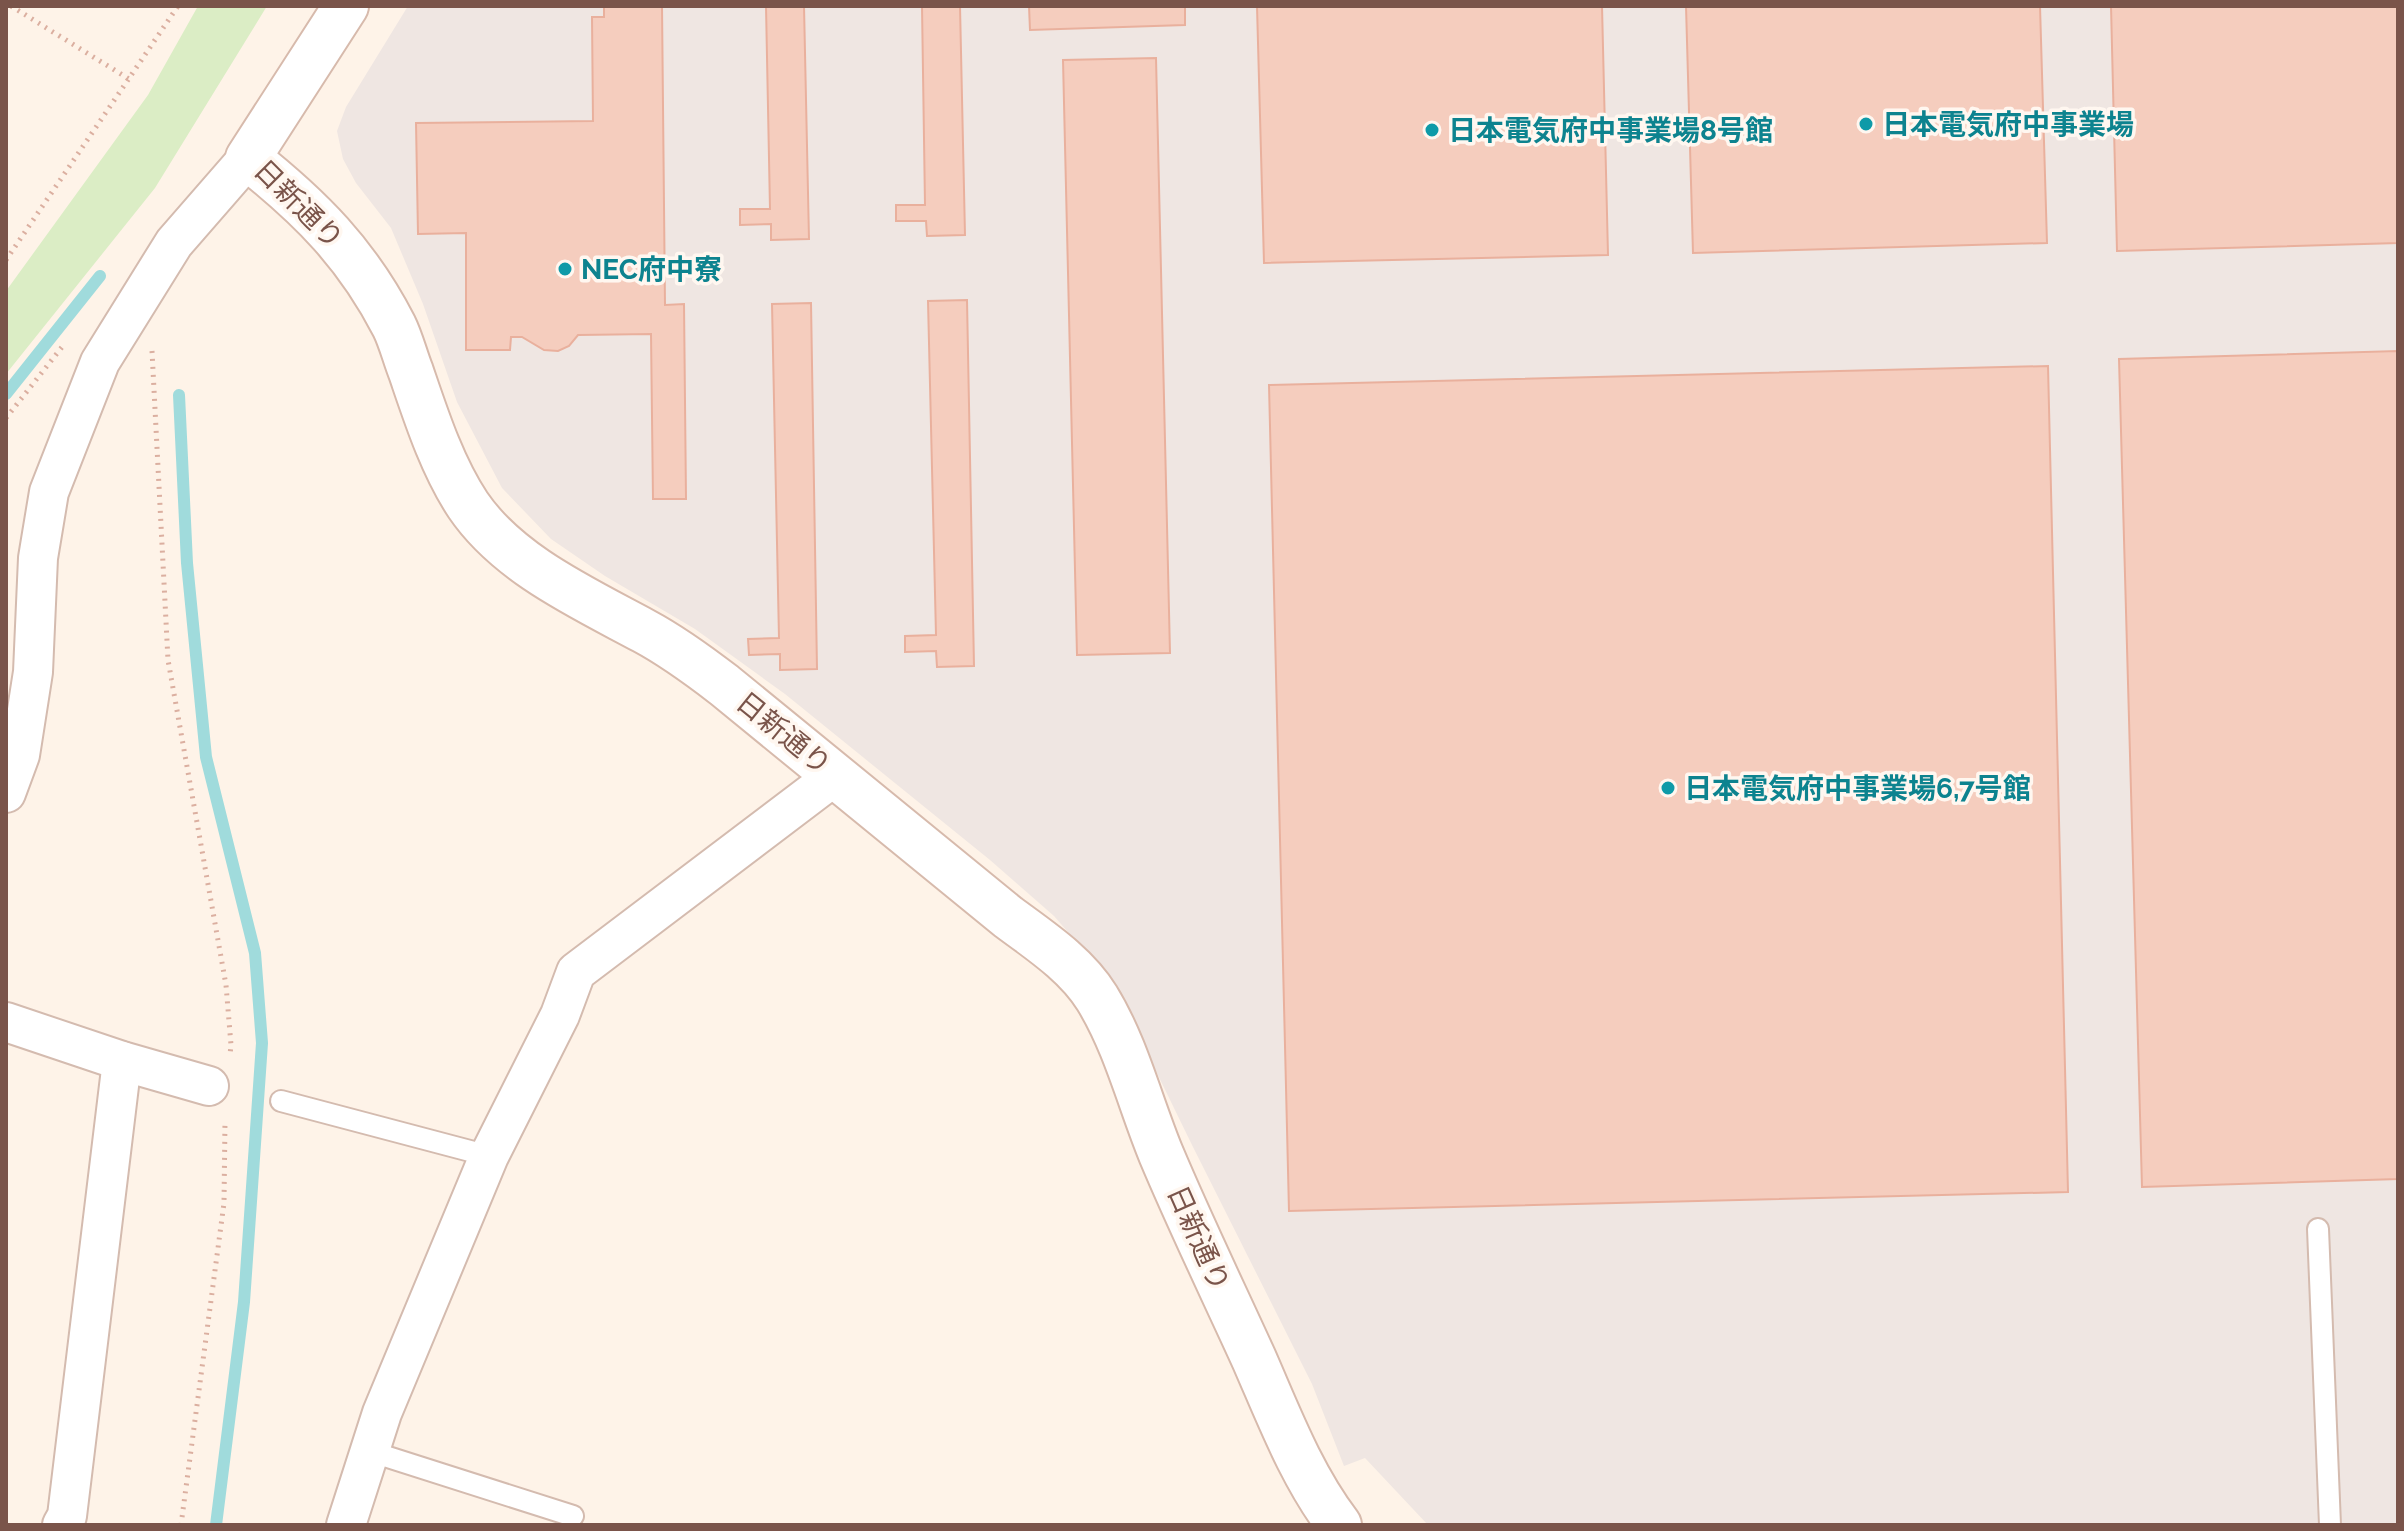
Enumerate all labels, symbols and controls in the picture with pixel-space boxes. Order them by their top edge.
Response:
place label: 日本電気府中事業場 [1882,108,2134,141]
place label: 日本電気府中事業場8号館 [1448,114,1773,147]
marker: 日本電気府中事業場 [1857,115,1875,133]
marker: 日本電気府中事業場8号館 [1423,121,1441,139]
street label: 日新通り [247,153,350,256]
place label: NEC府中寮 [581,253,722,286]
marker: NEC府中寮 [556,260,574,278]
street label: 日新通り [730,685,838,781]
place label: 日本電気府中事業場6,7号館 [1684,772,2031,805]
marker: 日本電気府中事業場6,7号館 [1659,779,1677,797]
street label: 日新通り [1161,1180,1236,1296]

